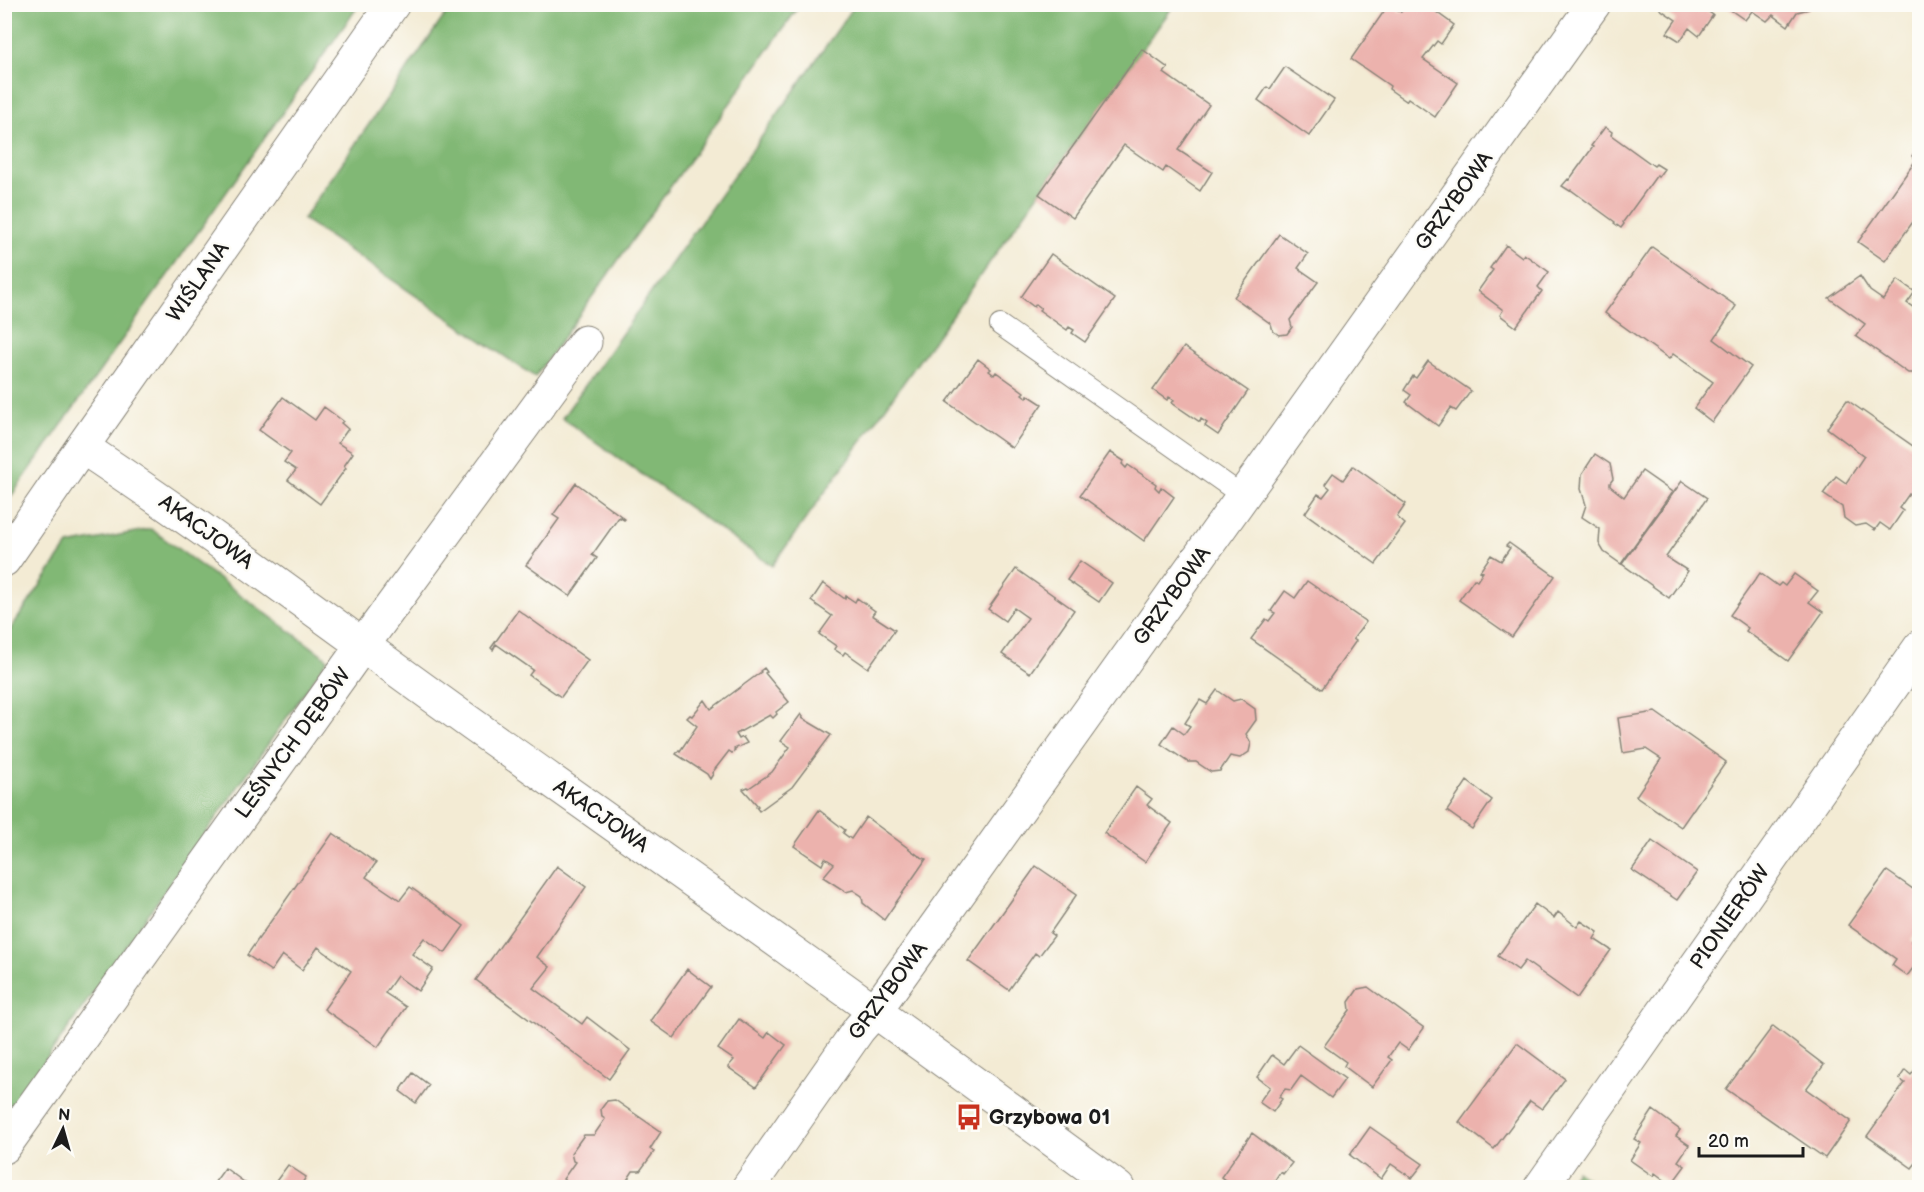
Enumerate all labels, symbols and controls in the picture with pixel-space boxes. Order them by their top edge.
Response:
street label: GRZYBOWA [1410,147,1498,255]
street label: WIŚLANA [161,237,235,327]
street label: AKACJOWA [154,489,258,575]
street label: GRZYBOWA [1128,542,1216,650]
street label: LEŚNYCH DĘBÓW [230,663,356,823]
street label: AKACJOWA [549,774,654,858]
street label: PIONIERÓW [1685,860,1775,974]
street label: GRZYBOWA [843,937,933,1045]
north arrow [33,1099,93,1159]
bus stop icon: Grzybowa 01 [954,1102,984,1132]
place label: Grzybowa 01 [989,1105,1110,1130]
text: N [57,1106,71,1126]
scale bar [1699,1120,1802,1158]
text: 20 m [1708,1131,1749,1152]

